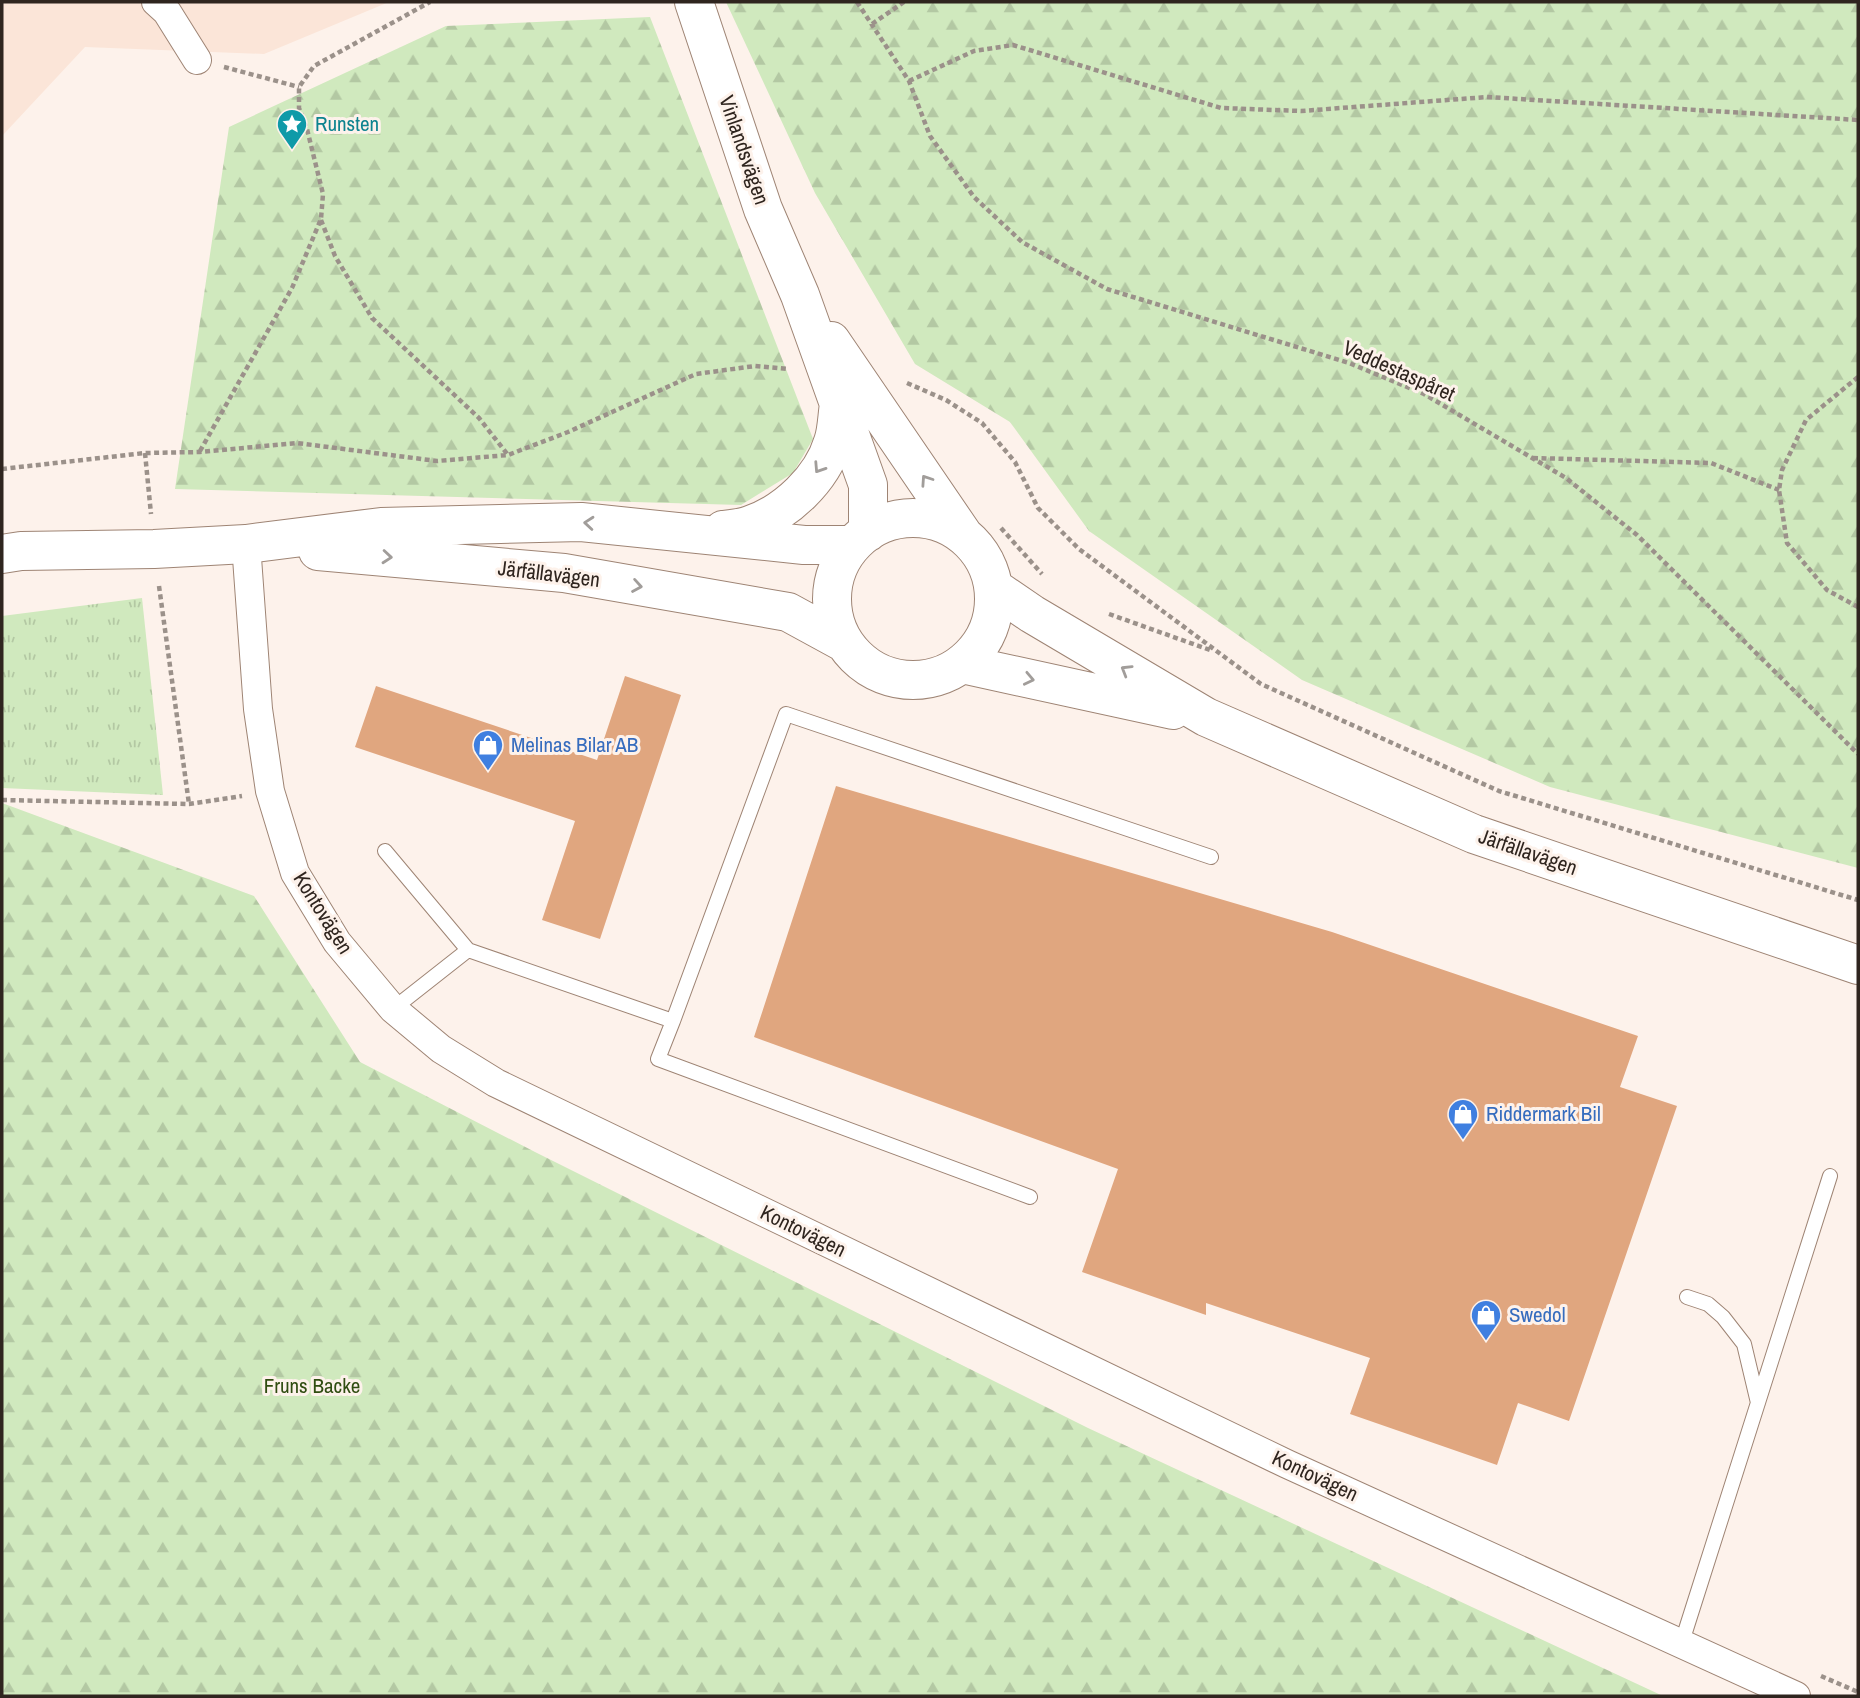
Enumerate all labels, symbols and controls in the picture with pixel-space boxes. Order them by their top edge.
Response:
street label: Vinlandsvägen [712,91,777,208]
place icon: Runsten [275,107,309,151]
place label: Runsten [315,109,379,138]
street label: Veddestaspåret [1339,333,1460,408]
one-way arrow [814,461,827,474]
one-way arrow [922,475,934,488]
one-way arrow [583,516,594,531]
one-way arrow [382,549,393,564]
street label: Järfällavägen [496,553,602,594]
one-way arrow [631,578,643,593]
one-way arrow [1121,665,1134,678]
one-way arrow [1023,670,1035,685]
shop icon: Melinas Bilar AB [471,728,505,772]
place label: Melinas Bilar AB [511,730,638,759]
street label: Järfällavägen [1475,821,1581,882]
street label: Kontovägen [287,866,360,959]
shop icon: Riddermark Bil [1446,1097,1480,1141]
place label: Riddermark Bil [1486,1099,1601,1128]
street label: Kontovägen [756,1197,851,1264]
shop icon: Swedol [1469,1298,1503,1342]
place label: Swedol [1509,1300,1565,1329]
park label: Fruns Backe [264,1371,360,1400]
street label: Kontovägen [1267,1443,1363,1508]

